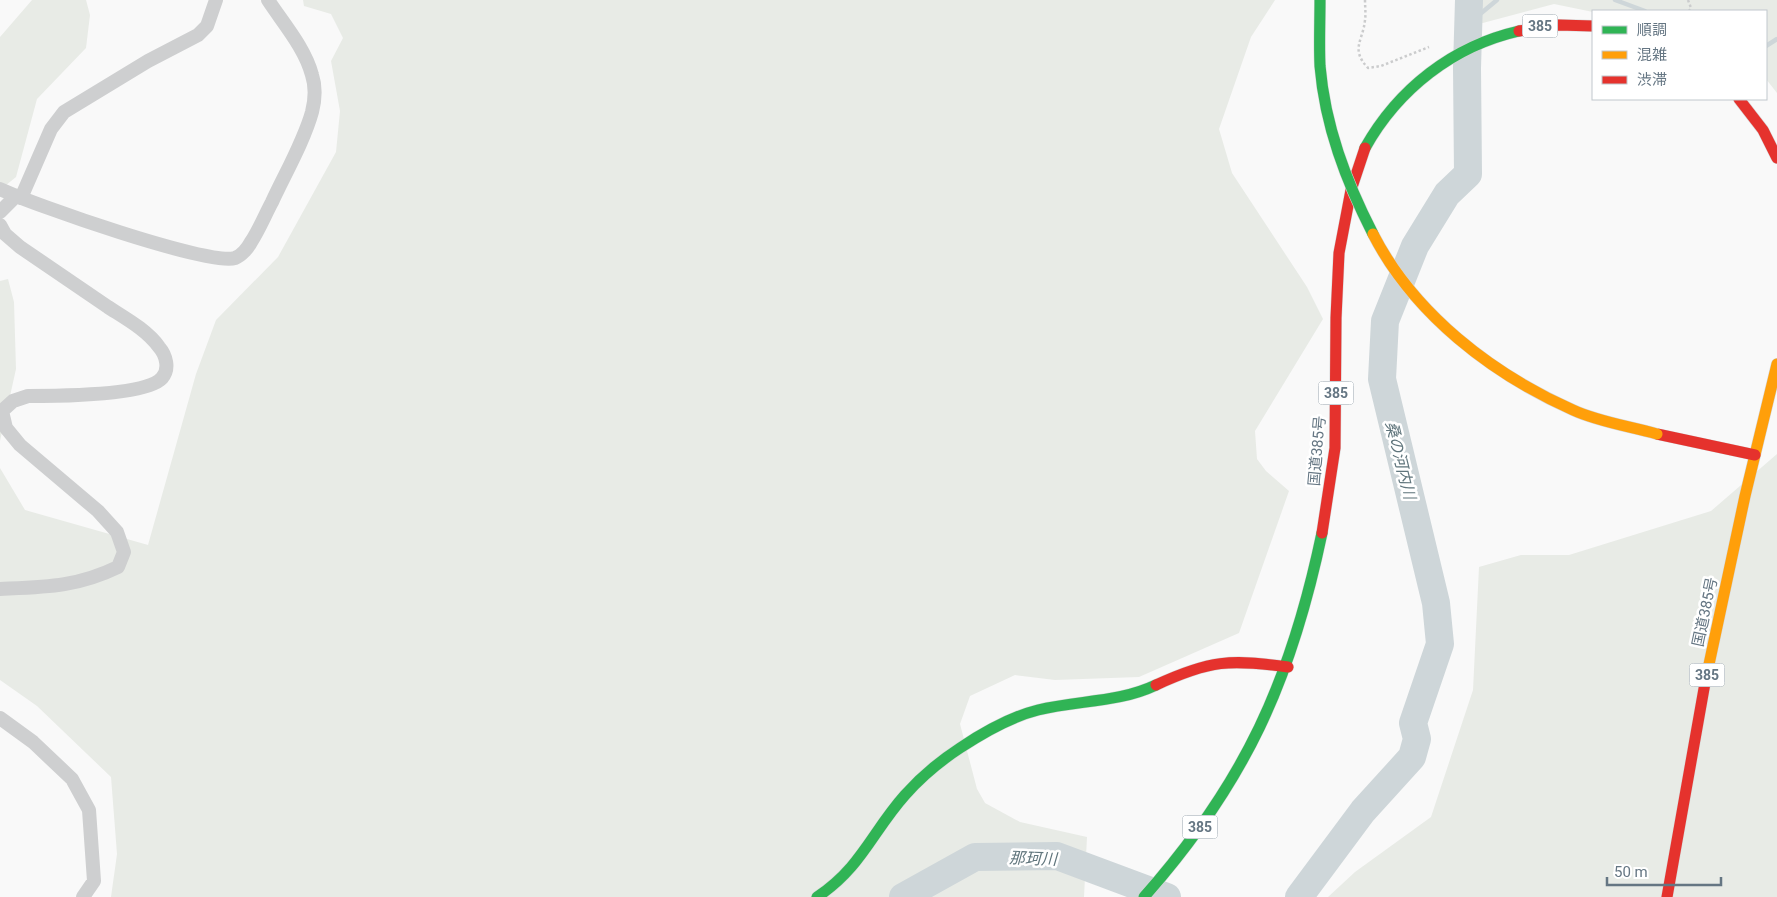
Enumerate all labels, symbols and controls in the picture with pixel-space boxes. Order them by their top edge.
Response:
legend [1592,10,1767,100]
road number: 385 [1522,15,1558,38]
text: 順調 [1637,21,1667,39]
text: 混雑 [1637,46,1667,64]
text: 渋滞 [1637,71,1667,89]
road number: 385 [1318,382,1354,404]
street label: 国道385号 [1305,415,1329,487]
water label: 桑の河内川 [1382,419,1420,503]
street label: 国道385号 [1689,576,1721,648]
road number: 385 [1690,664,1724,686]
road number: 385 [1182,816,1218,839]
water label: 那珂川 [1009,848,1059,869]
scale bar [1607,854,1721,886]
text: 50 m [1614,863,1648,881]

